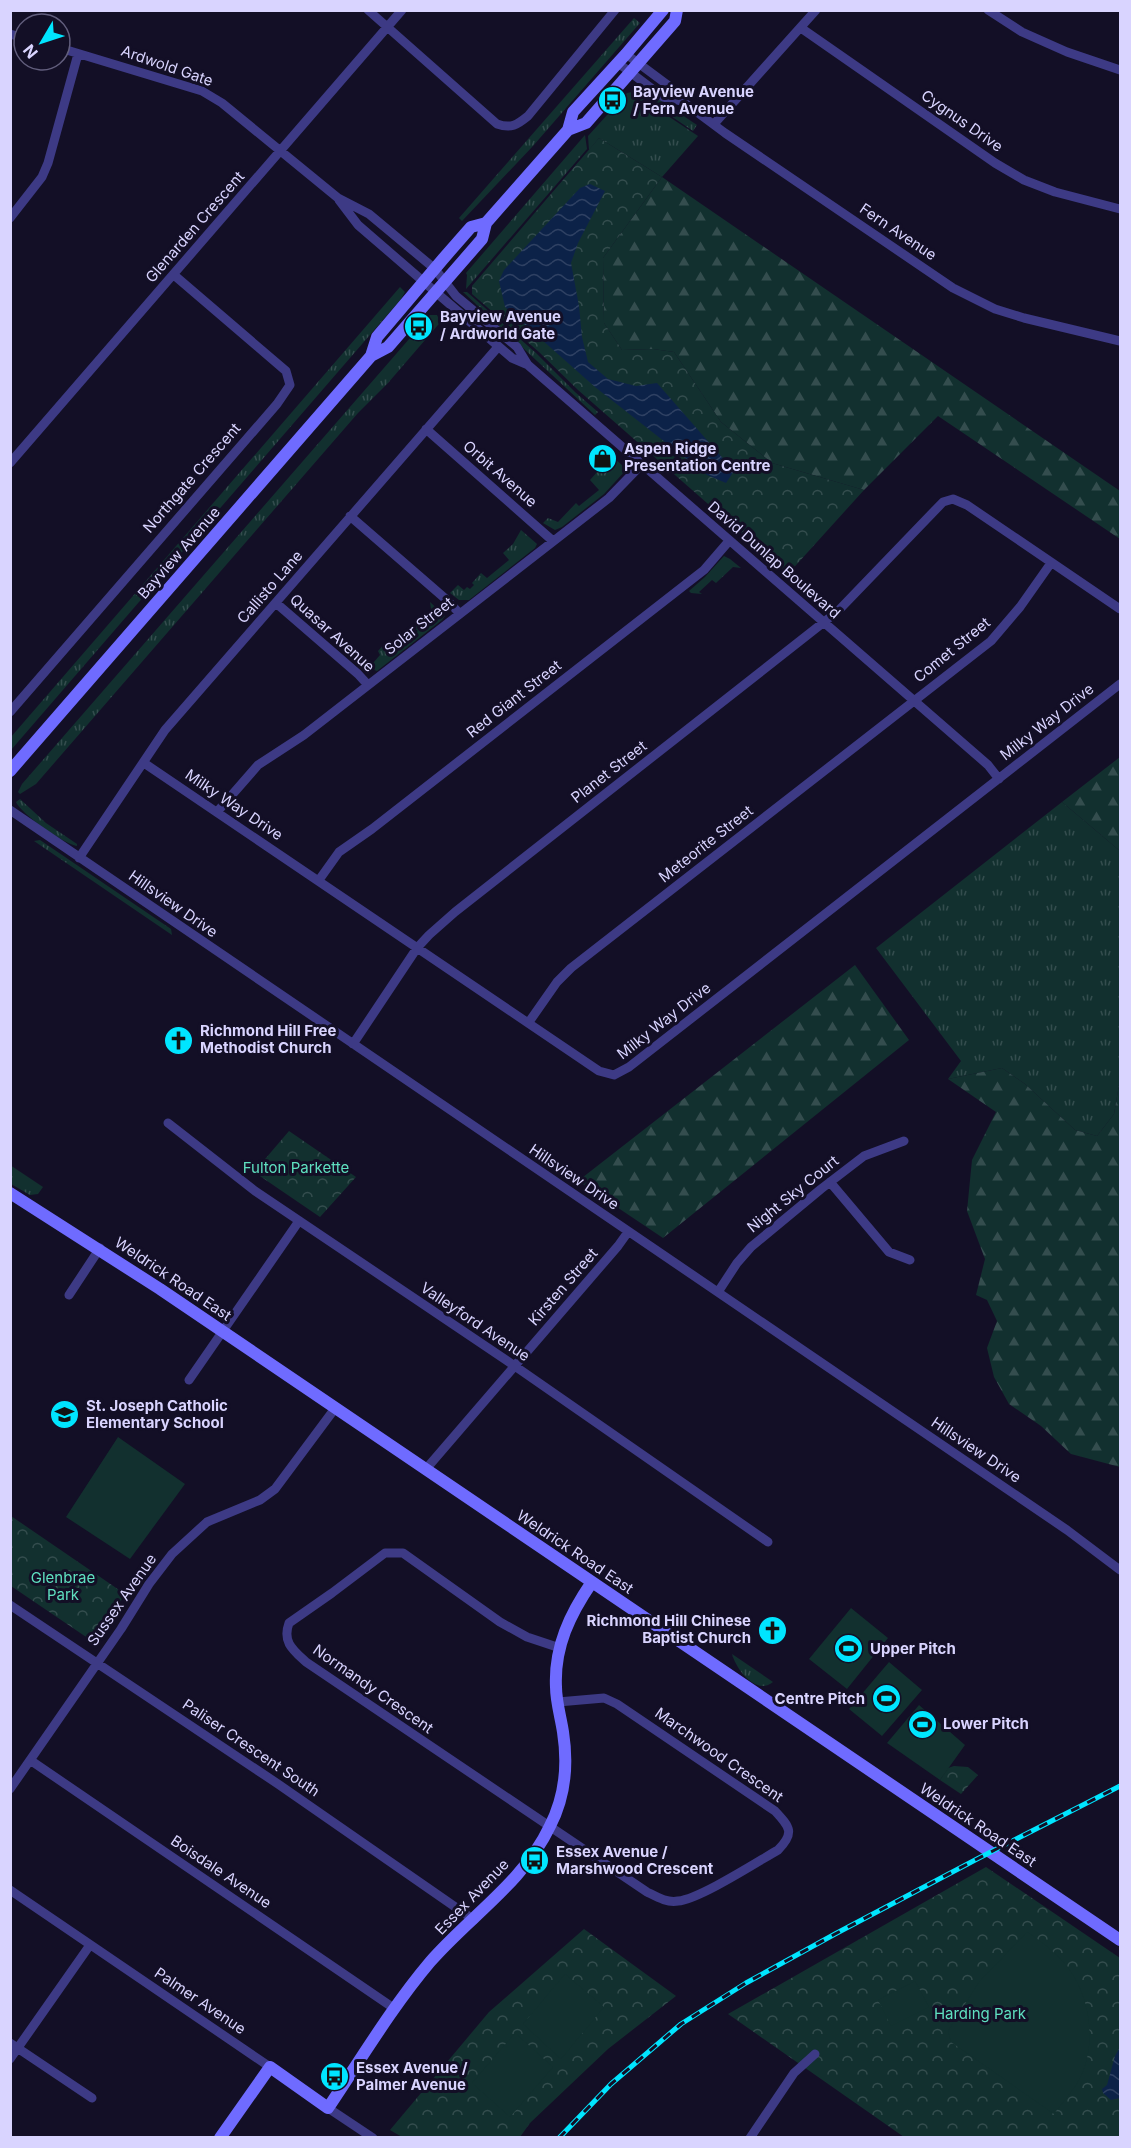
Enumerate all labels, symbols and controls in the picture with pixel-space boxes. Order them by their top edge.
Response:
north arrow [12,12,72,72]
text: N [19,40,42,62]
street label: Ardwold Gate [119,41,216,90]
place label: Bayview Avenue / Fern Avenue [633,82,754,118]
bus stop icon: Bayview Avenue / Fern Avenue [596,85,628,117]
street label: Cygnus Drive [918,85,1007,156]
street label: Glenarden Crescent [141,167,248,286]
street label: Fern Avenue [856,199,940,264]
place label: Bayview Avenue / Ardworld Gate [440,307,561,343]
bus stop icon: Bayview Avenue / Ardworld Gate [403,310,435,342]
street label: Northgate Crescent [139,419,245,537]
street label: Orbit Avenue [459,436,541,511]
place label: Aspen Ridge Presentation Centre [624,439,771,475]
shop icon: Aspen Ridge Presentation Centre [587,442,619,474]
street label: David Dunlap Boulevard [704,497,845,622]
street label: Bayview Avenue [133,503,224,603]
street label: Callisto Lane [233,546,307,627]
street label: Quasar Avenue [286,590,379,676]
street label: Solar Street [380,593,457,659]
street label: Comet Street [909,613,994,686]
street label: Red Giant Street [462,656,565,742]
street label: Milky Way Drive [996,679,1097,764]
street label: Planet Street [567,736,650,807]
street label: Milky Way Drive [182,765,287,844]
street label: Meteorite Street [655,801,757,886]
street label: Hillsview Drive [125,866,221,941]
street label: Milky Way Drive [613,978,714,1063]
place label: Richmond Hill Free Methodist Church [200,1021,336,1057]
church icon: Richmond Hill Free Methodist Church [163,1024,195,1056]
street label: Hillsview Drive [526,1140,623,1214]
street label: Night Sky Court [743,1151,842,1236]
park label: Fulton Parkette [243,1158,349,1177]
street label: Weldrick Road East [111,1232,235,1325]
street label: Kirsten Street [524,1244,601,1329]
street label: Valleyford Avenue [417,1278,534,1365]
place label: St. Joseph Catholic Elementary School [86,1396,228,1432]
school or university icon: St. Joseph Catholic Elementary School [49,1399,81,1431]
street label: Hillsview Drive [928,1413,1025,1487]
street label: Weldrick Road East [513,1505,637,1598]
street label: Sussex Avenue [83,1550,160,1649]
park label: Glenbrae Park [31,1568,95,1604]
place label: Richmond Hill Chinese Baptist Church [587,1611,751,1647]
church icon: Richmond Hill Chinese Baptist Church [756,1614,788,1646]
sports icon: Upper Pitch [833,1633,865,1665]
place label: Upper Pitch [870,1639,956,1658]
street label: Normandy Crescent [309,1640,437,1737]
sports icon: Centre Pitch [870,1683,902,1715]
place label: Centre Pitch [775,1689,865,1708]
street label: Paliser Crescent South [179,1695,323,1801]
street label: Marchwood Crescent [651,1703,787,1806]
sports icon: Lower Pitch [906,1708,938,1740]
place label: Lower Pitch [943,1714,1029,1733]
street label: Weldrick Road East [916,1778,1040,1871]
street label: Boisdale Avenue [167,1831,275,1912]
place label: Essex Avenue / Marshwood Crescent [556,1842,714,1878]
bus stop icon: Essex Avenue / Marshwood Crescent [519,1845,551,1877]
street label: Essex Avenue [431,1855,513,1939]
street label: Palmer Avenue [151,1963,250,2038]
park label: Harding Park [934,2004,1027,2023]
place label: Essex Avenue / Palmer Avenue [356,2058,468,2094]
bus stop icon: Essex Avenue / Palmer Avenue [319,2061,351,2093]

